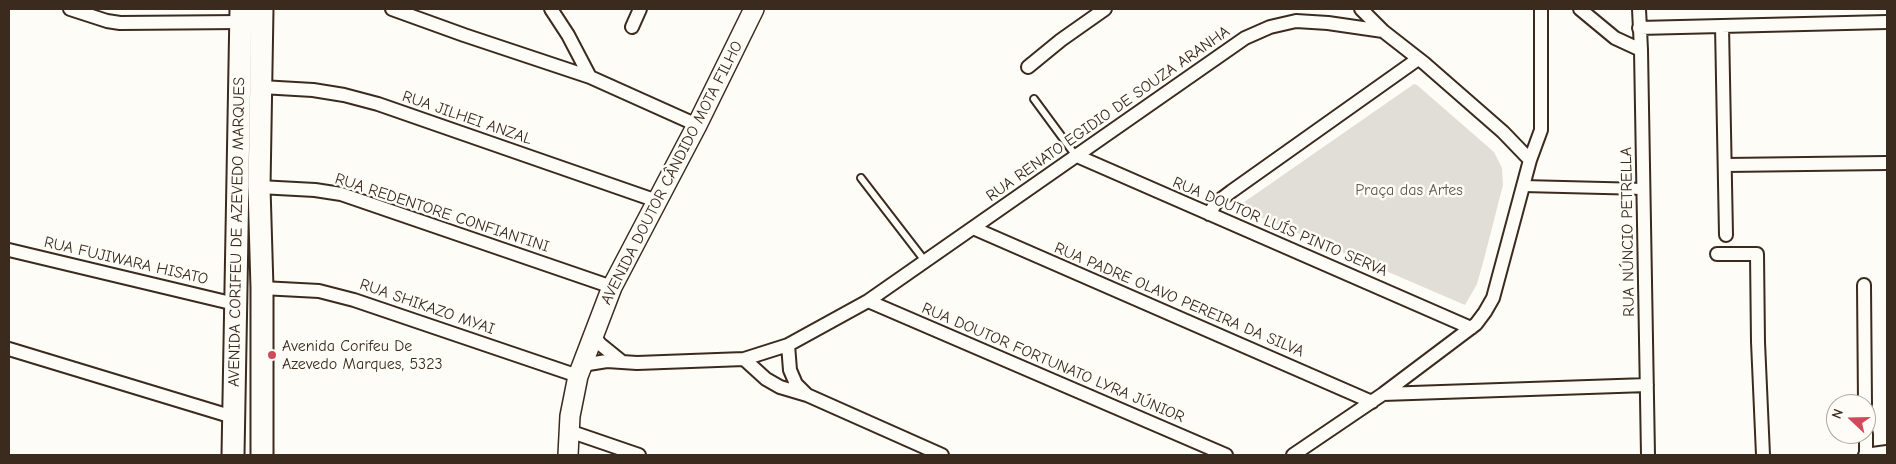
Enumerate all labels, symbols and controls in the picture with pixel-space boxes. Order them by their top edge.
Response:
street label: RUA RENATO EGIDIO DE SOUZA ARANHA [983,22,1233,206]
street label: AVENIDA DOUTOR CÂNDIDO MOTA FILHO [597,38,747,308]
street label: AVENIDA CORIFEU DE AZEVEDO MARQUES [225,77,249,387]
street label: RUA JILHEI ANZAL [400,87,534,149]
street label: RUA NÚNCIO PETRELLA [1617,147,1639,317]
street label: RUA REDENTORE CONFIANTINI [332,169,552,257]
street label: RUA DOUTOR LUÍS PINTO SERVA [1170,173,1390,281]
park label: Praça das Artes [1355,180,1463,200]
street label: RUA FUJIWARA HISATO [42,233,210,289]
street label: RUA PADRE OLAVO PEREIRA DA SILVA [1051,239,1307,361]
street label: RUA SHIKAZO MYAI [357,275,497,339]
street label: RUA DOUTOR FORTUNATO LYRA JÚNIOR [919,299,1187,427]
place label: Avenida Corifeu De Azevedo Marques, 5323 [282,336,443,374]
marker: Avenida Corifeu De Azevedo Marques, 5323 [266,349,278,361]
north arrow [1826,394,1876,444]
text: N [1828,406,1847,421]

